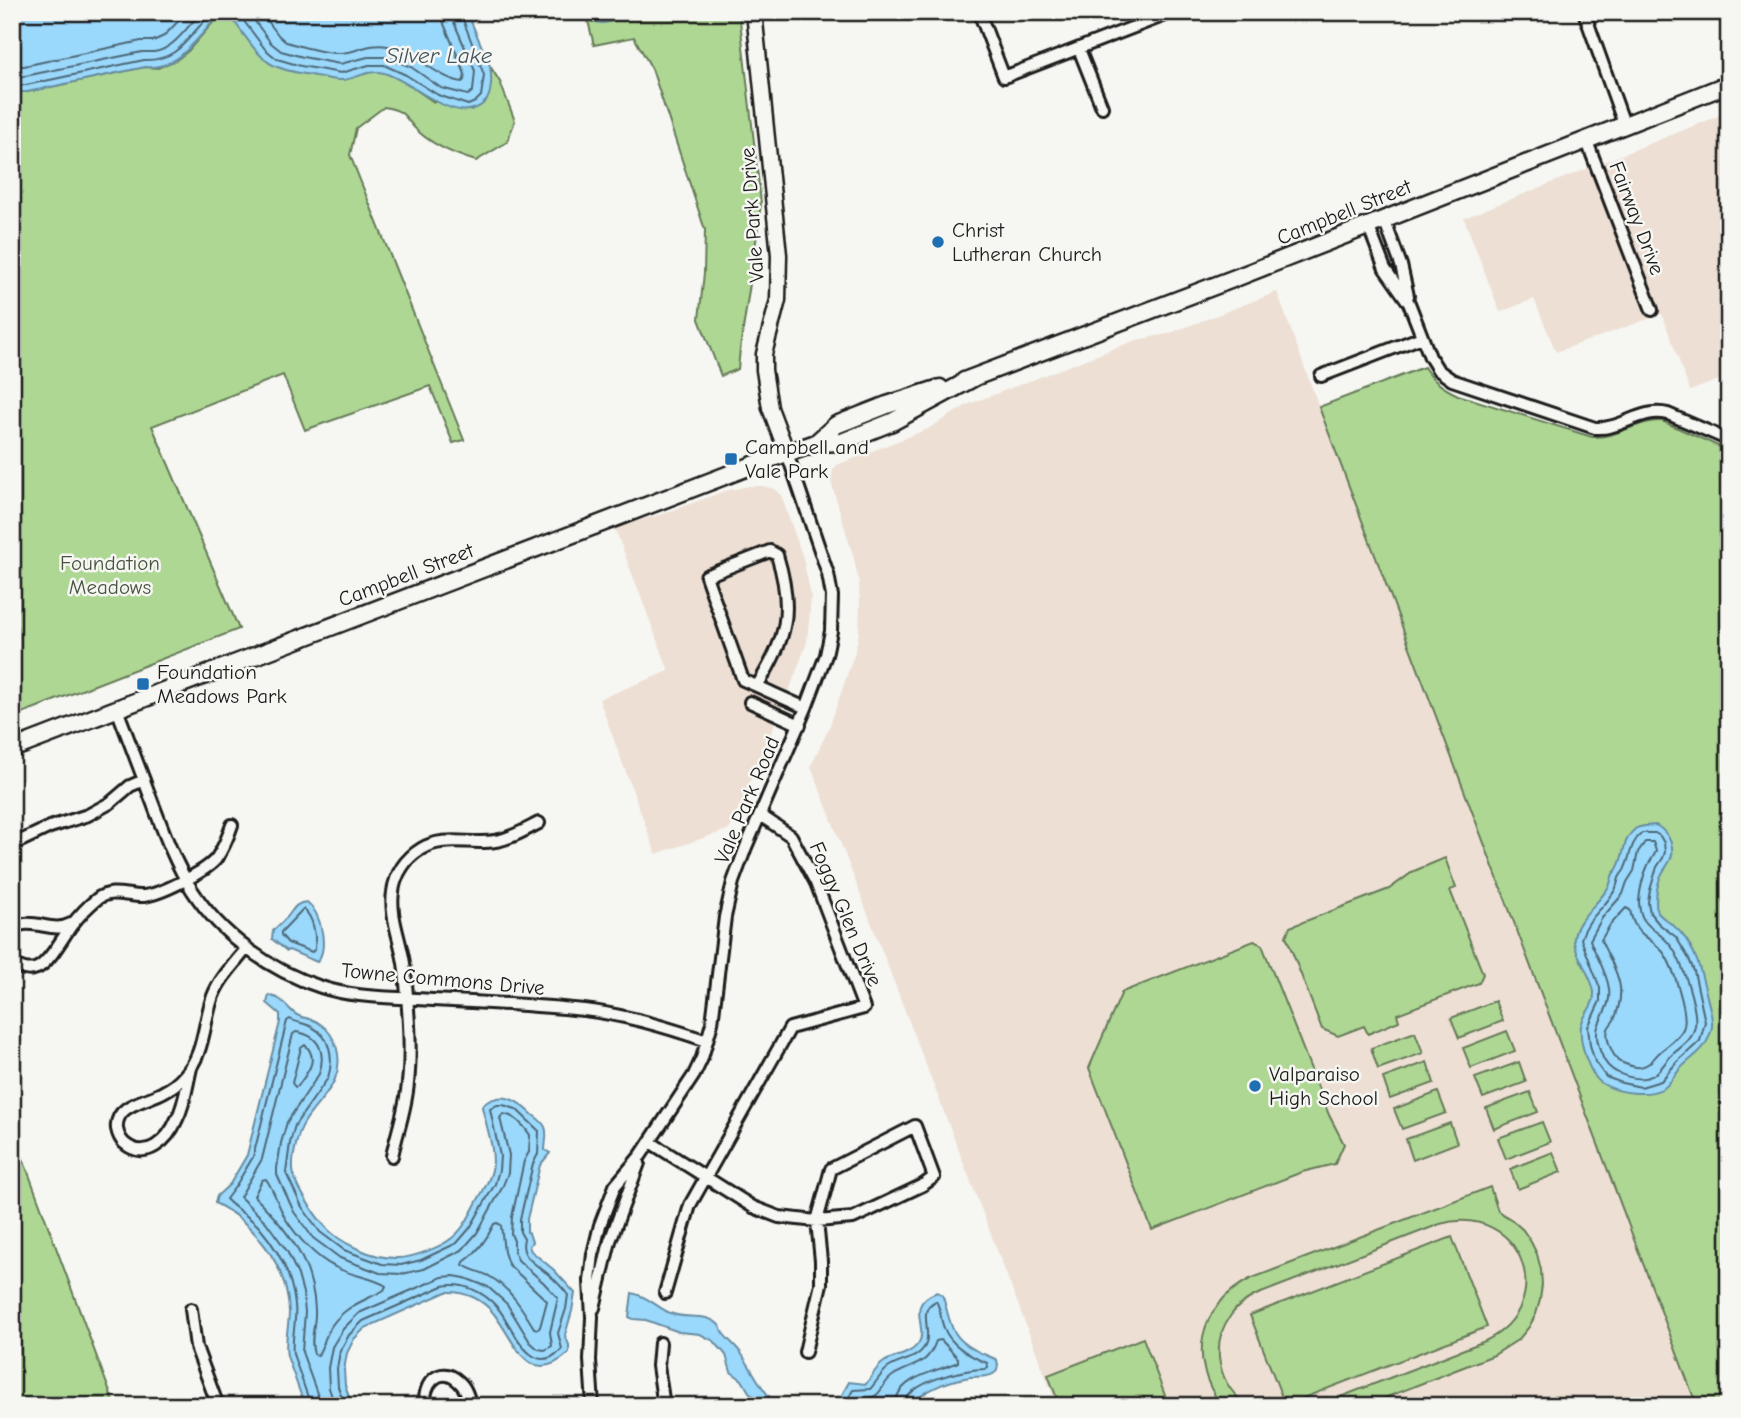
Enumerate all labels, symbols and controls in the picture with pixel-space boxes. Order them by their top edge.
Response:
water label: Silver Lake [386,42,493,69]
street label: Vale Park Drive [735,147,769,283]
street label: Fairway Drive [1604,158,1670,278]
street label: Campbell Street [1273,174,1416,250]
place label: Christ Lutheran Church [952,218,1102,266]
marker: Christ Lutheran Church [930,234,946,250]
place label: Campbell and Vale Park [745,435,869,483]
marker: Campbell and Vale Park [723,451,739,467]
street label: Campbell Street [335,538,478,612]
park label: Foundation Meadows [60,551,160,599]
place label: Foundation Meadows Park [157,660,287,708]
marker: Foundation Meadows Park [135,676,151,692]
street label: Vale Park Road [709,733,785,867]
street label: Foggy Glen Drive [805,838,887,990]
street label: Towne Commons Drive [340,958,546,1000]
place label: Valparaiso High School [1269,1062,1378,1110]
marker: Valparaiso High School [1247,1078,1263,1094]

